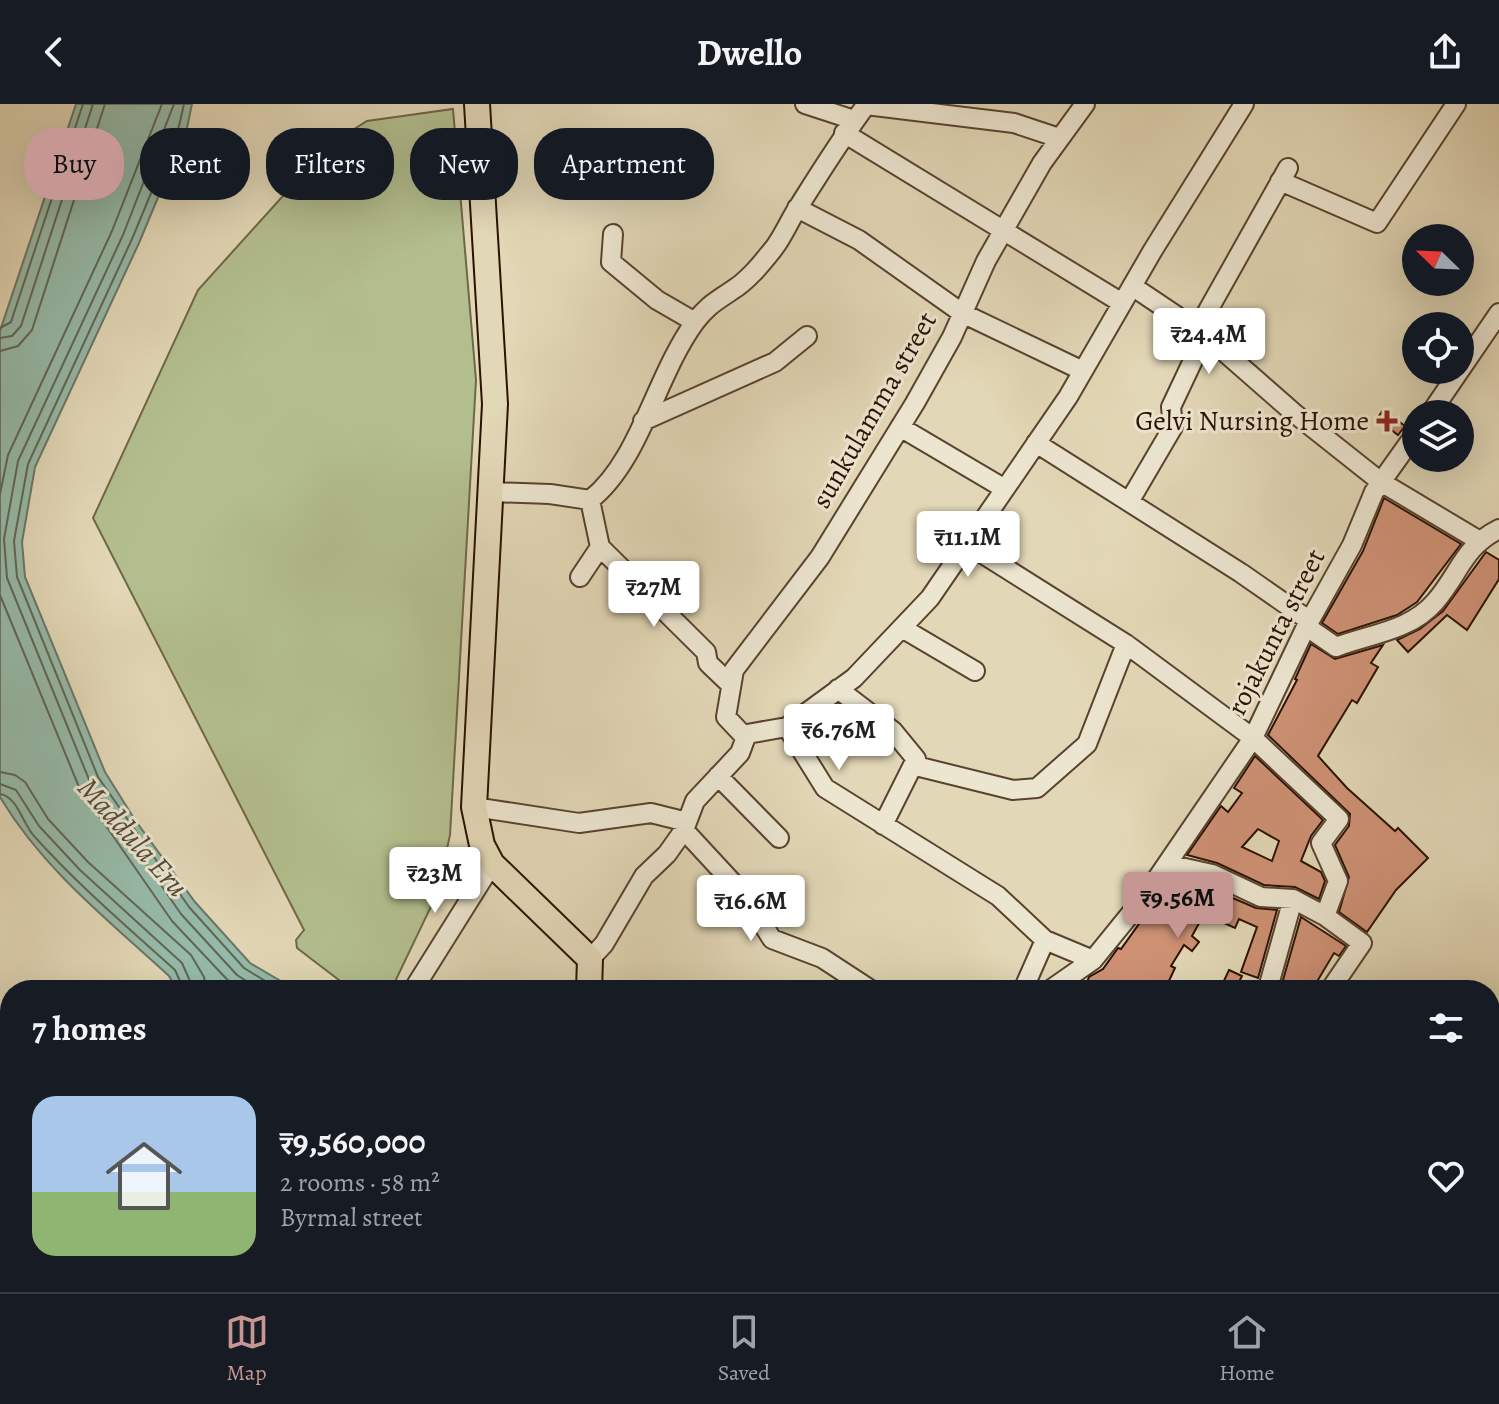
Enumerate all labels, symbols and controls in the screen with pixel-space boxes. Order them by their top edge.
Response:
text: Dwello [697,28,802,77]
icon: back [32,30,76,74]
icon: share [1423,30,1467,74]
chip: Buy [24,128,124,200]
chip: Rent [140,128,250,200]
chip: Filters [266,128,394,200]
chip: New [410,128,518,200]
chip: Apartment [534,128,714,200]
north arrow [1402,224,1474,296]
map controls [1402,224,1474,472]
street label: sunkulamma street [802,305,946,515]
pin: ₹24.4M [1144,308,1274,376]
button: locate [1402,312,1474,384]
text: ₹24.4M [1171,316,1247,351]
button: layers [1402,400,1474,472]
place label: Gelvi Nursing Home [1135,402,1369,440]
marker: Gelvi Nursing Home [1376,410,1398,432]
pin: ₹11.1M [903,511,1033,579]
text: ₹11.1M [935,519,1001,554]
street label: rojakunta street [1218,542,1334,722]
pin: ₹27M [607,561,701,629]
text: ₹27M [626,569,682,604]
pin: ₹6.76M [774,704,904,772]
text: ₹6.76M [802,712,876,747]
water label: Maddula Eru [69,769,197,905]
pin: ₹23M [388,847,482,915]
text: ₹23M [407,855,463,890]
pin: ₹9.56M [1113,872,1243,940]
pin: ₹16.6M [686,875,816,943]
text: ₹9.56M [1141,880,1215,915]
text: ₹16.6M [715,883,787,918]
text: 7 homes [32,1005,147,1052]
icon: filters [1424,1006,1468,1050]
text: ₹9,560,000 [280,1118,426,1165]
icon: home [96,1128,192,1224]
icon: heart [1424,1154,1468,1198]
text: 2 rooms · 58 m² [280,1165,440,1200]
text: Byrmal street [280,1200,423,1235]
tab: Map [225,1310,269,1388]
tab: Saved [718,1310,770,1388]
tab: Home [1219,1310,1274,1388]

